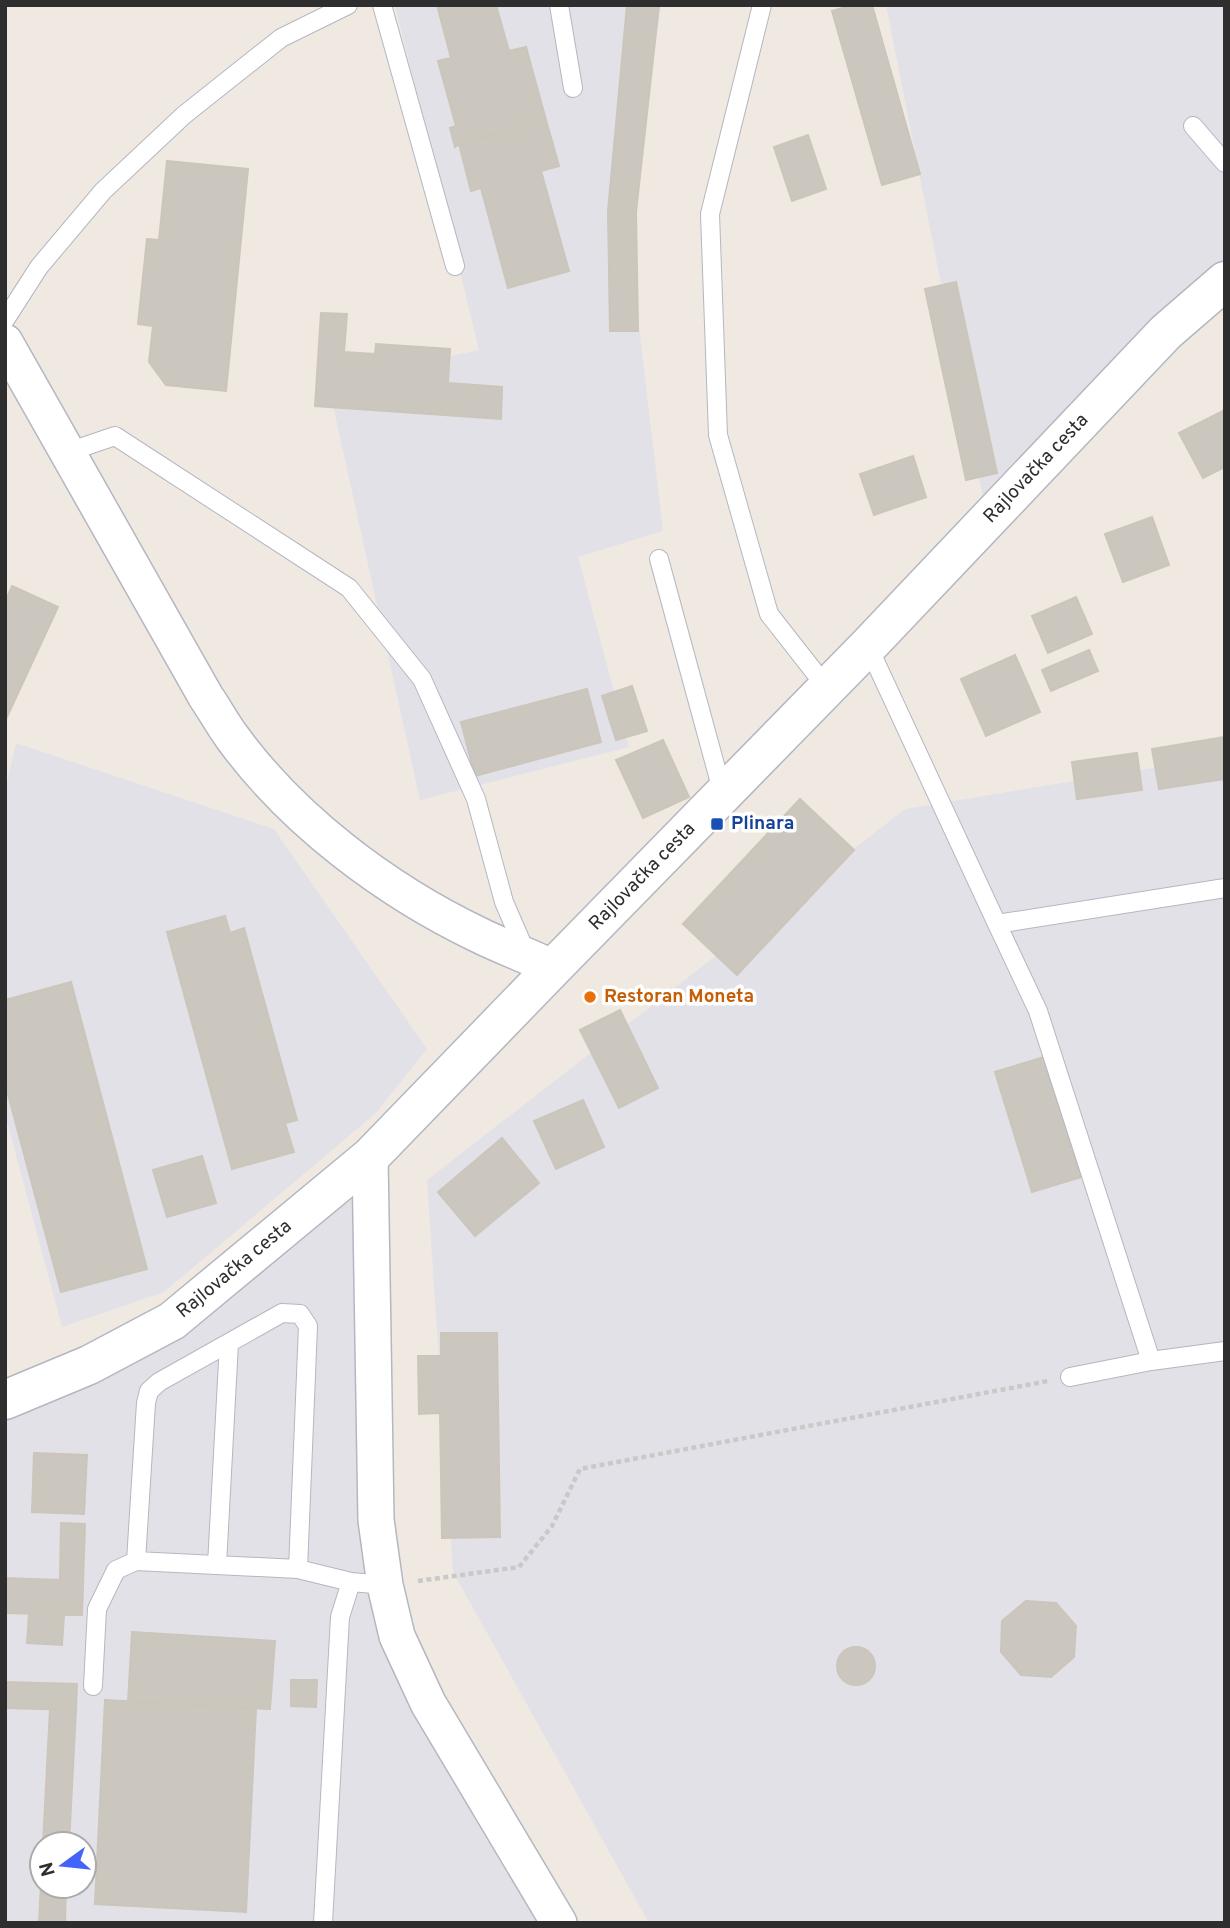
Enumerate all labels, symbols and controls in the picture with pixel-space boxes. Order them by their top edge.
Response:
street label: Rajlovačka cesta [979,409,1094,529]
place label: Plinara [731,812,794,836]
marker: Plinara [709,816,725,832]
street label: Rajlovačka cesta [584,817,701,936]
place label: Restoran Moneta [604,985,754,1009]
marker: Restoran Moneta [582,989,598,1005]
street label: Rajlovačka cesta [172,1215,297,1324]
north arrow [28,1830,98,1900]
text: N [35,1859,62,1879]

